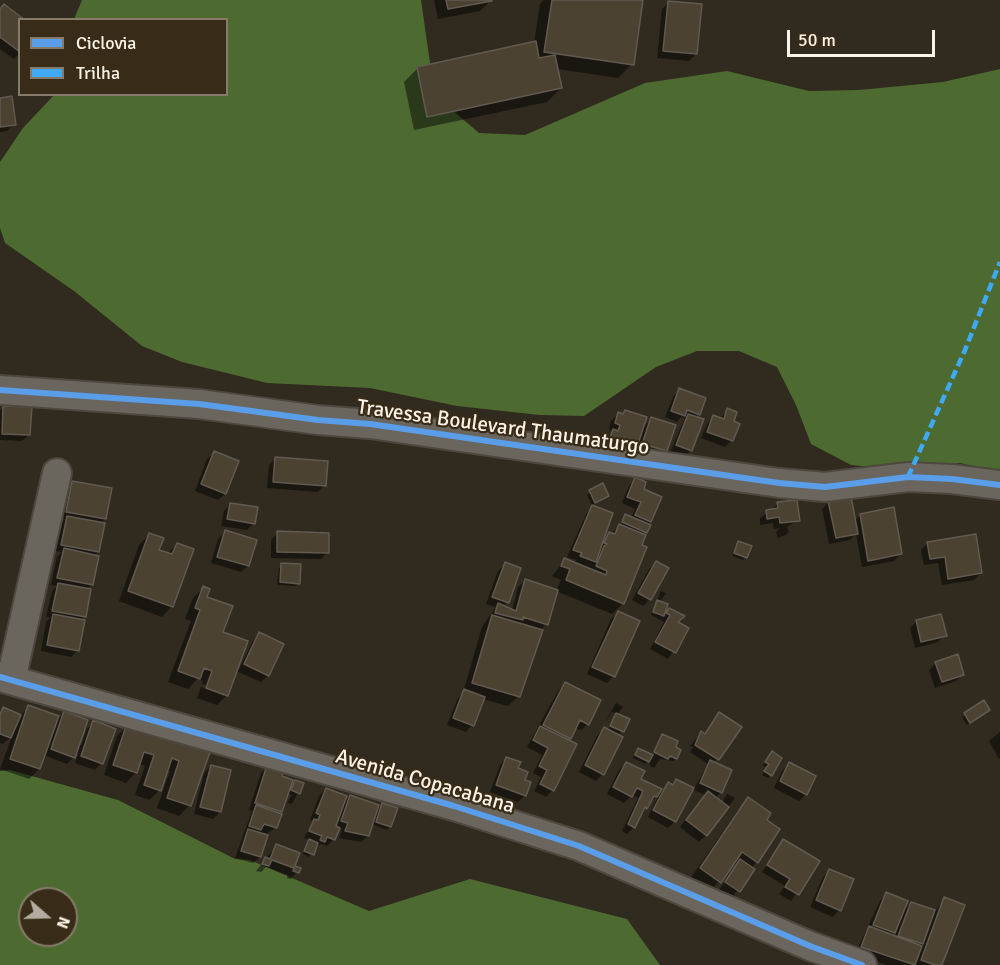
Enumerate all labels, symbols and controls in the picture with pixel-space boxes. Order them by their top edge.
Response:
legend [18,18,228,96]
scale bar [790,18,938,56]
text: 50 m [798,29,836,51]
text: Ciclovia [76,32,136,54]
text: Trilha [76,62,120,84]
street label: Travessa Boulevard Thaumaturgo [355,395,651,461]
street label: Avenida Copacabana [332,744,518,820]
north arrow [18,887,78,947]
text: N [52,914,74,931]

